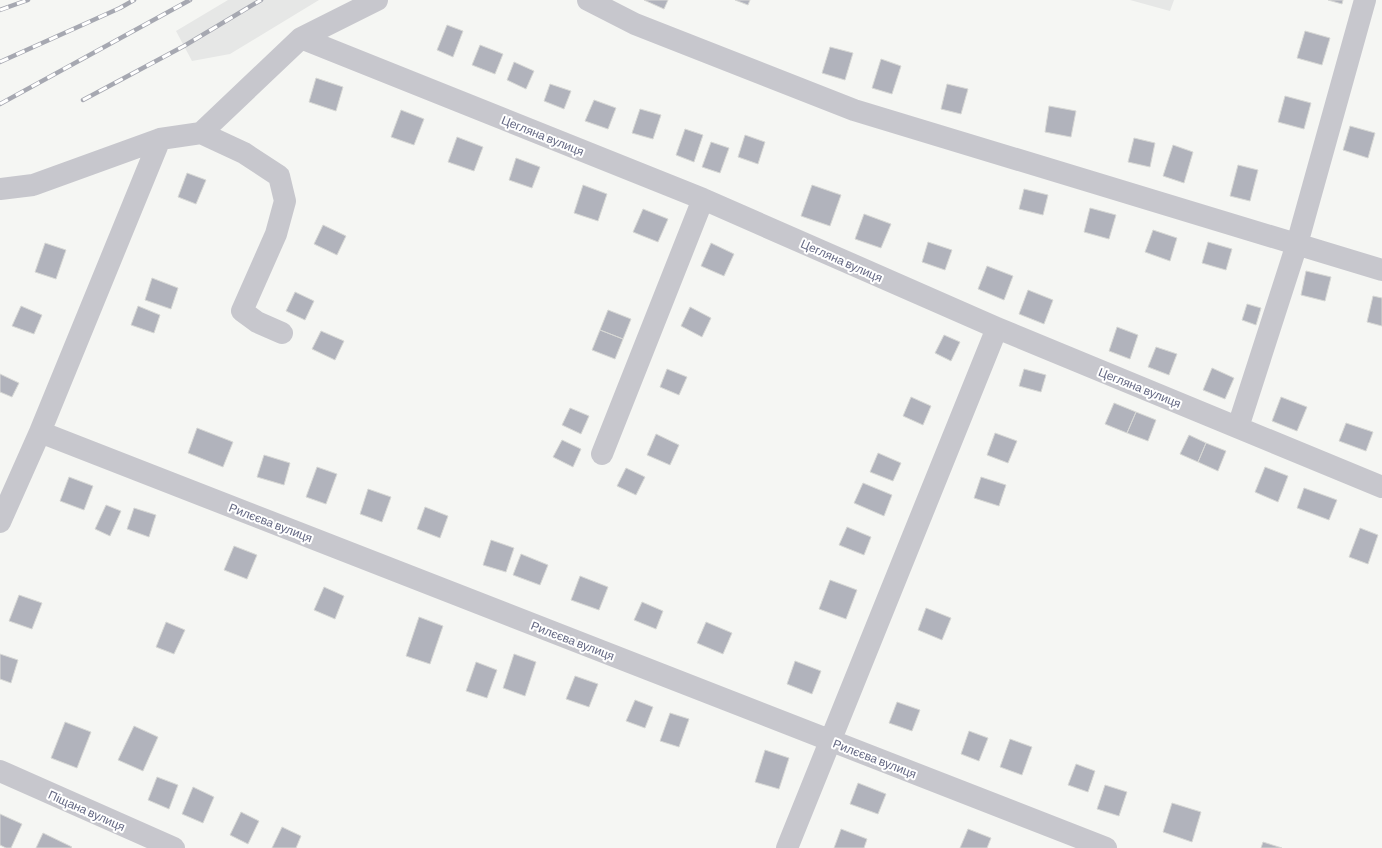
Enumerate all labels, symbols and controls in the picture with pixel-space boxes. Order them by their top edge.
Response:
street label: Цегляна вулиця [499,112,586,159]
street label: Цегляна вулиця [799,236,885,285]
street label: Цегляна вулиця [1096,364,1183,411]
street label: Рилєєва вулиця [227,500,315,545]
street label: Рилєєва вулиця [529,618,617,663]
street label: Рилєєва вулиця [831,736,919,781]
street label: Піщана вулиця [46,787,128,834]

